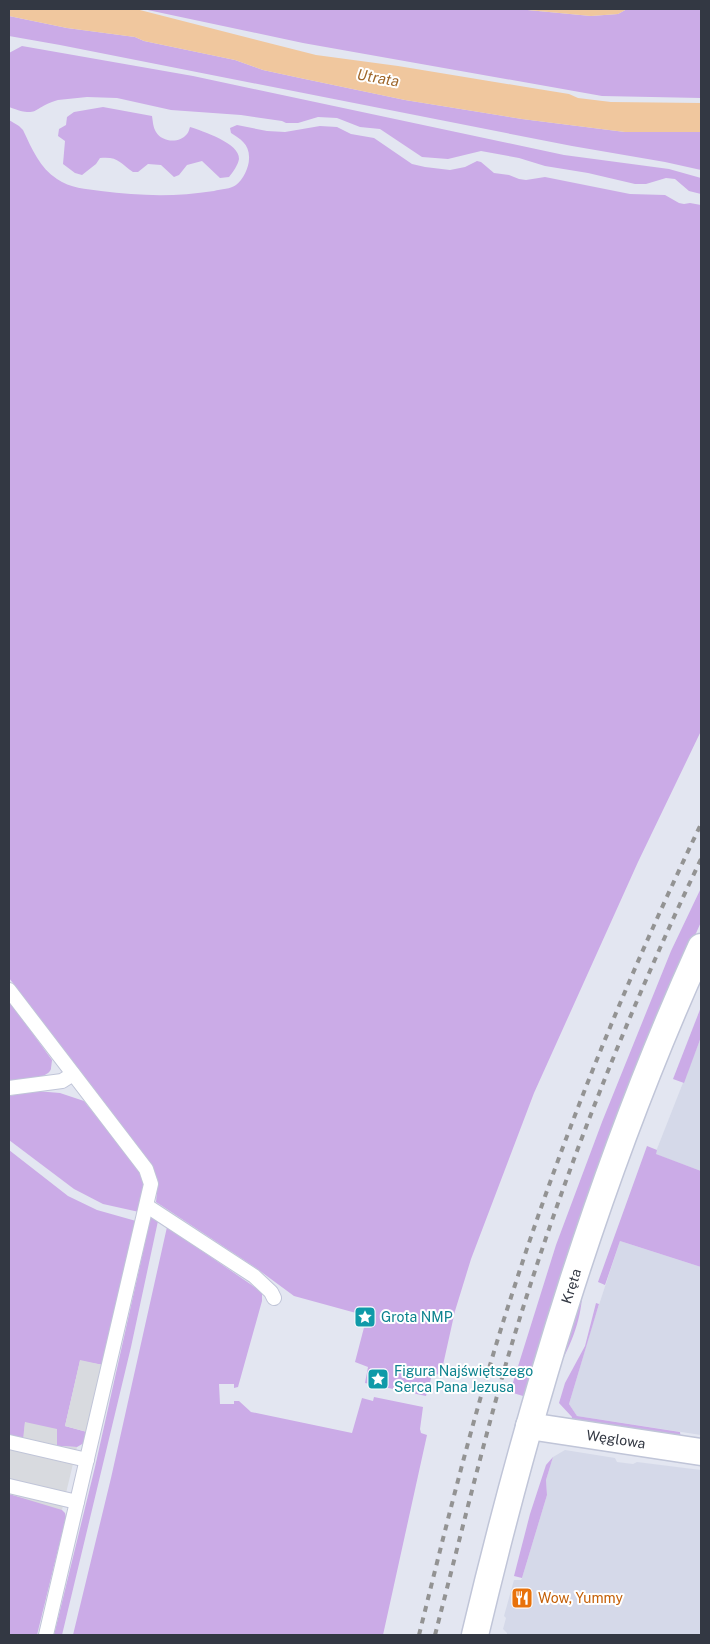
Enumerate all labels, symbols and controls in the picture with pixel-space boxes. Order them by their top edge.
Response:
water label: Utrata [356,65,401,90]
street label: Kręta [558,1267,584,1306]
place icon: Grota NMP [353,1305,377,1329]
place label: Grota NMP [381,1309,453,1325]
place label: Figura Najświętszego Serca Pana Jezusa [394,1363,533,1395]
place icon: Figura Najświętszego Serca Pana Jezusa [366,1367,390,1391]
street label: Węglowa [585,1427,647,1452]
restaurant icon: Wow, Yummy [510,1586,534,1610]
place label: Wow, Yummy [538,1590,623,1606]

